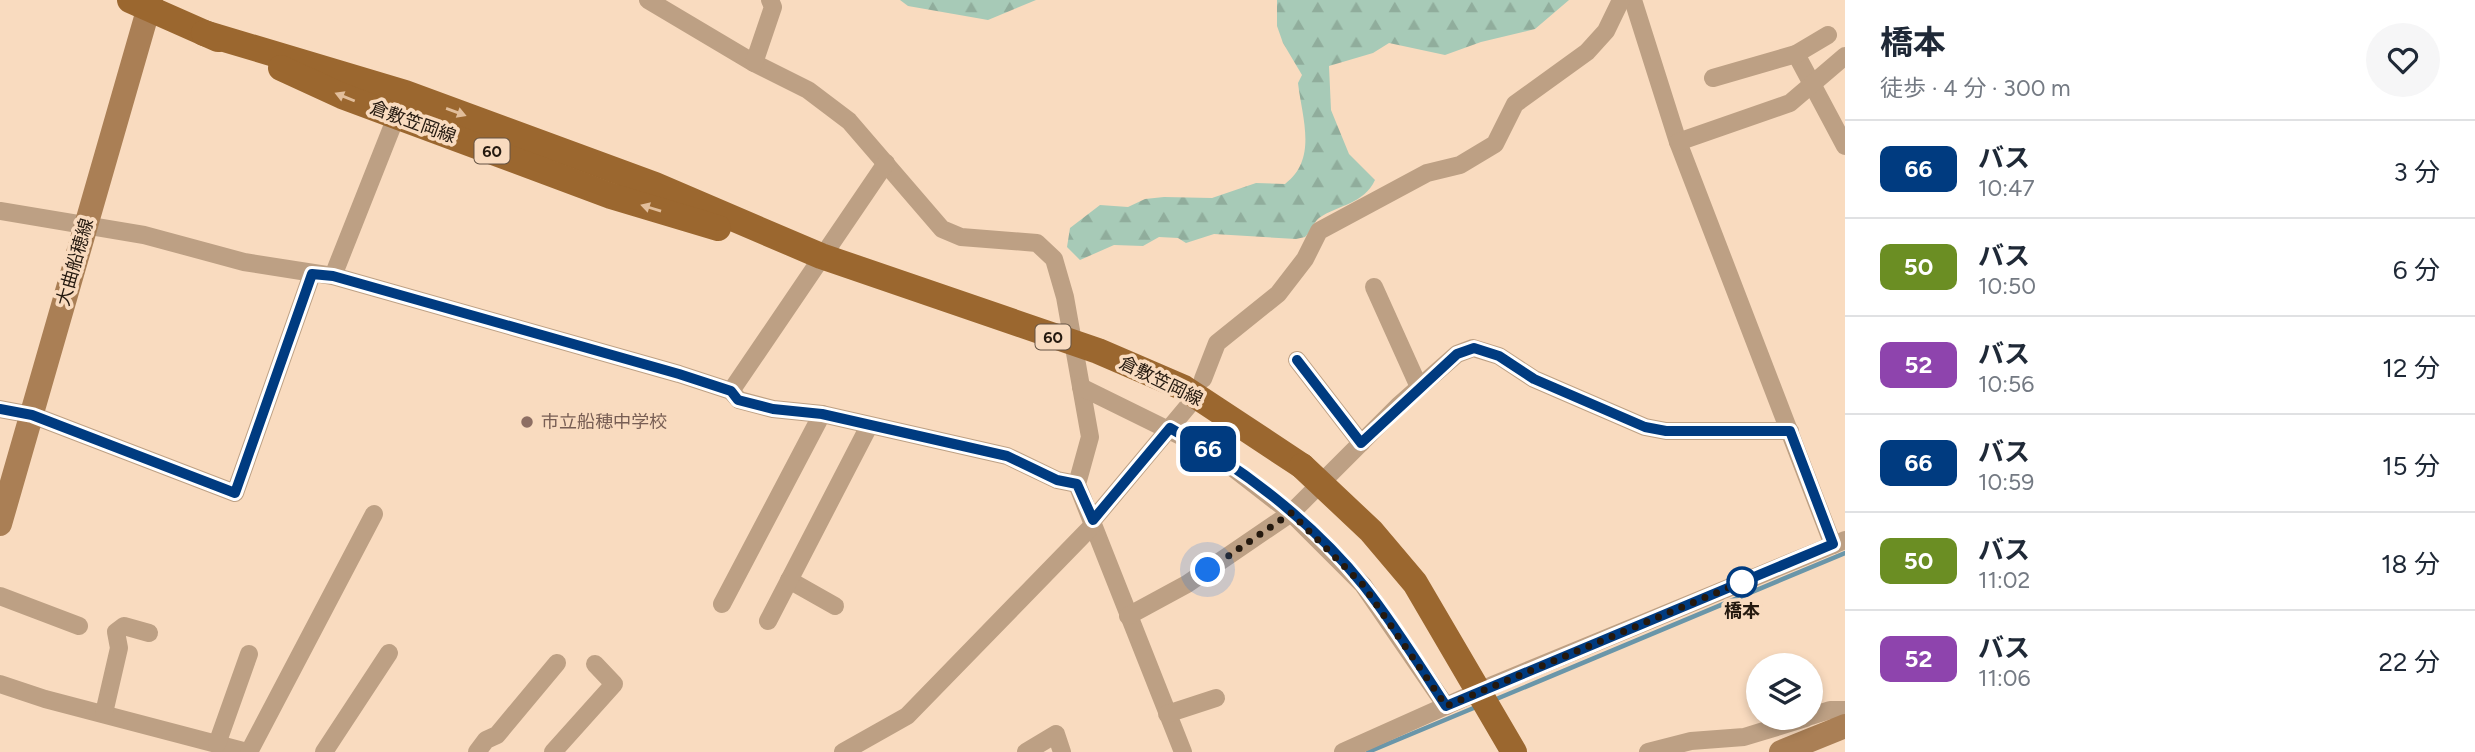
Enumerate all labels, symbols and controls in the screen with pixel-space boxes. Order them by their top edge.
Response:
text: 橋本 [1880,23,1946,62]
button: heart [2366,23,2440,97]
text: 徒歩 · 4 分 · 300 m [1880,74,2071,102]
one-way arrow [335,91,356,102]
street label: 倉敷笠岡線 [367,96,459,148]
one-way arrow [446,107,467,118]
road number: 60 [475,139,510,164]
text: バス [1978,142,2030,174]
text: 66 [1905,154,1932,183]
text: 3 分 [2393,156,2440,188]
text: 10:47 [1978,174,2035,202]
one-way arrow [640,202,661,213]
street label: 大曲船穂線 [52,216,98,308]
text: バス [1978,240,2030,272]
text: 50 [1904,252,1933,281]
text: 6 分 [2393,254,2440,286]
text: 10:50 [1978,272,2036,300]
road number: 60 [1036,324,1070,350]
text: バス [1978,338,2030,370]
text: 52 [1905,350,1932,379]
street label: 倉敷笠岡線 [1116,351,1206,411]
text: 12 分 [2382,352,2440,384]
text: 10:56 [1978,370,2034,398]
place label: 市立船穂中学校 [541,411,667,433]
marker: 市立船穂中学校 [519,414,535,430]
line badge: 66 [1176,426,1240,472]
text: 66 [1194,434,1222,463]
text: バス [1978,436,2030,468]
text: 66 [1905,448,1932,477]
text: 15 分 [2382,450,2440,482]
text: 10:59 [1978,468,2034,496]
text: バス [1978,534,2030,566]
text: 50 [1904,546,1933,575]
text: 18 分 [2381,548,2440,580]
your location [1190,552,1225,587]
text: 11:02 [1978,566,2030,594]
marker: 橋本 [1727,567,1757,597]
place label: 橋本 [1724,600,1760,622]
text: バス [1978,632,2030,664]
text: 52 [1905,644,1932,673]
text: 22 分 [2379,646,2440,678]
map controls [1746,653,1823,730]
button: layers [1746,653,1823,730]
text: 11:06 [1978,664,2031,692]

